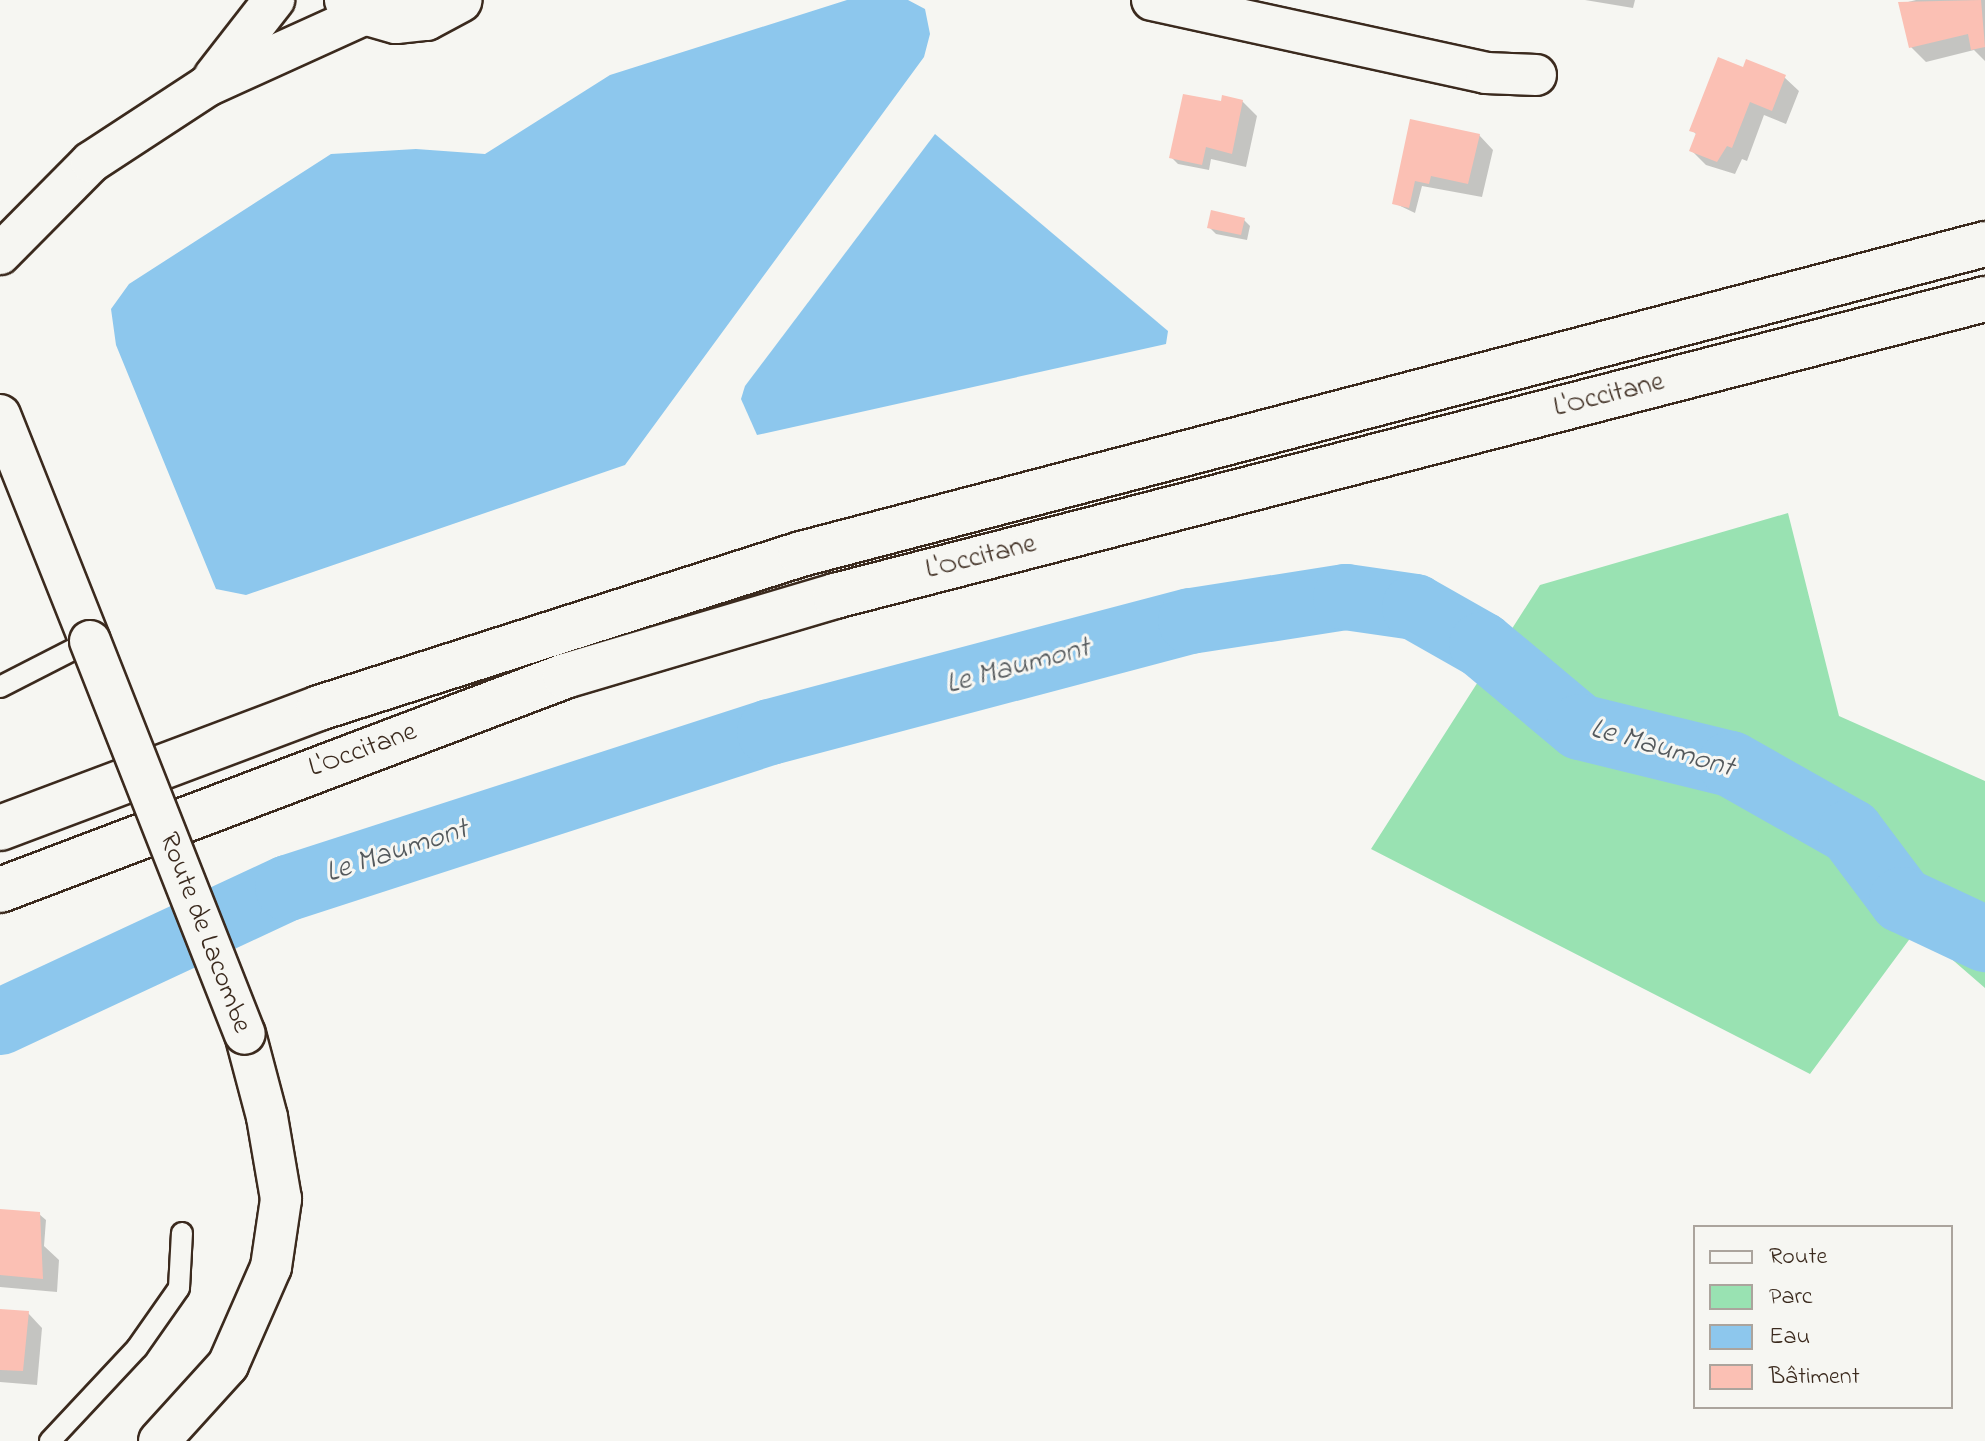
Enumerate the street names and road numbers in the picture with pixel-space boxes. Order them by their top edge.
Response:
street label: L'Occitane [1550,366,1668,426]
street label: L'Occitane [922,528,1040,588]
street label: L'Occitane [304,716,422,786]
street label: Route de Lacombe [150,828,258,1038]

